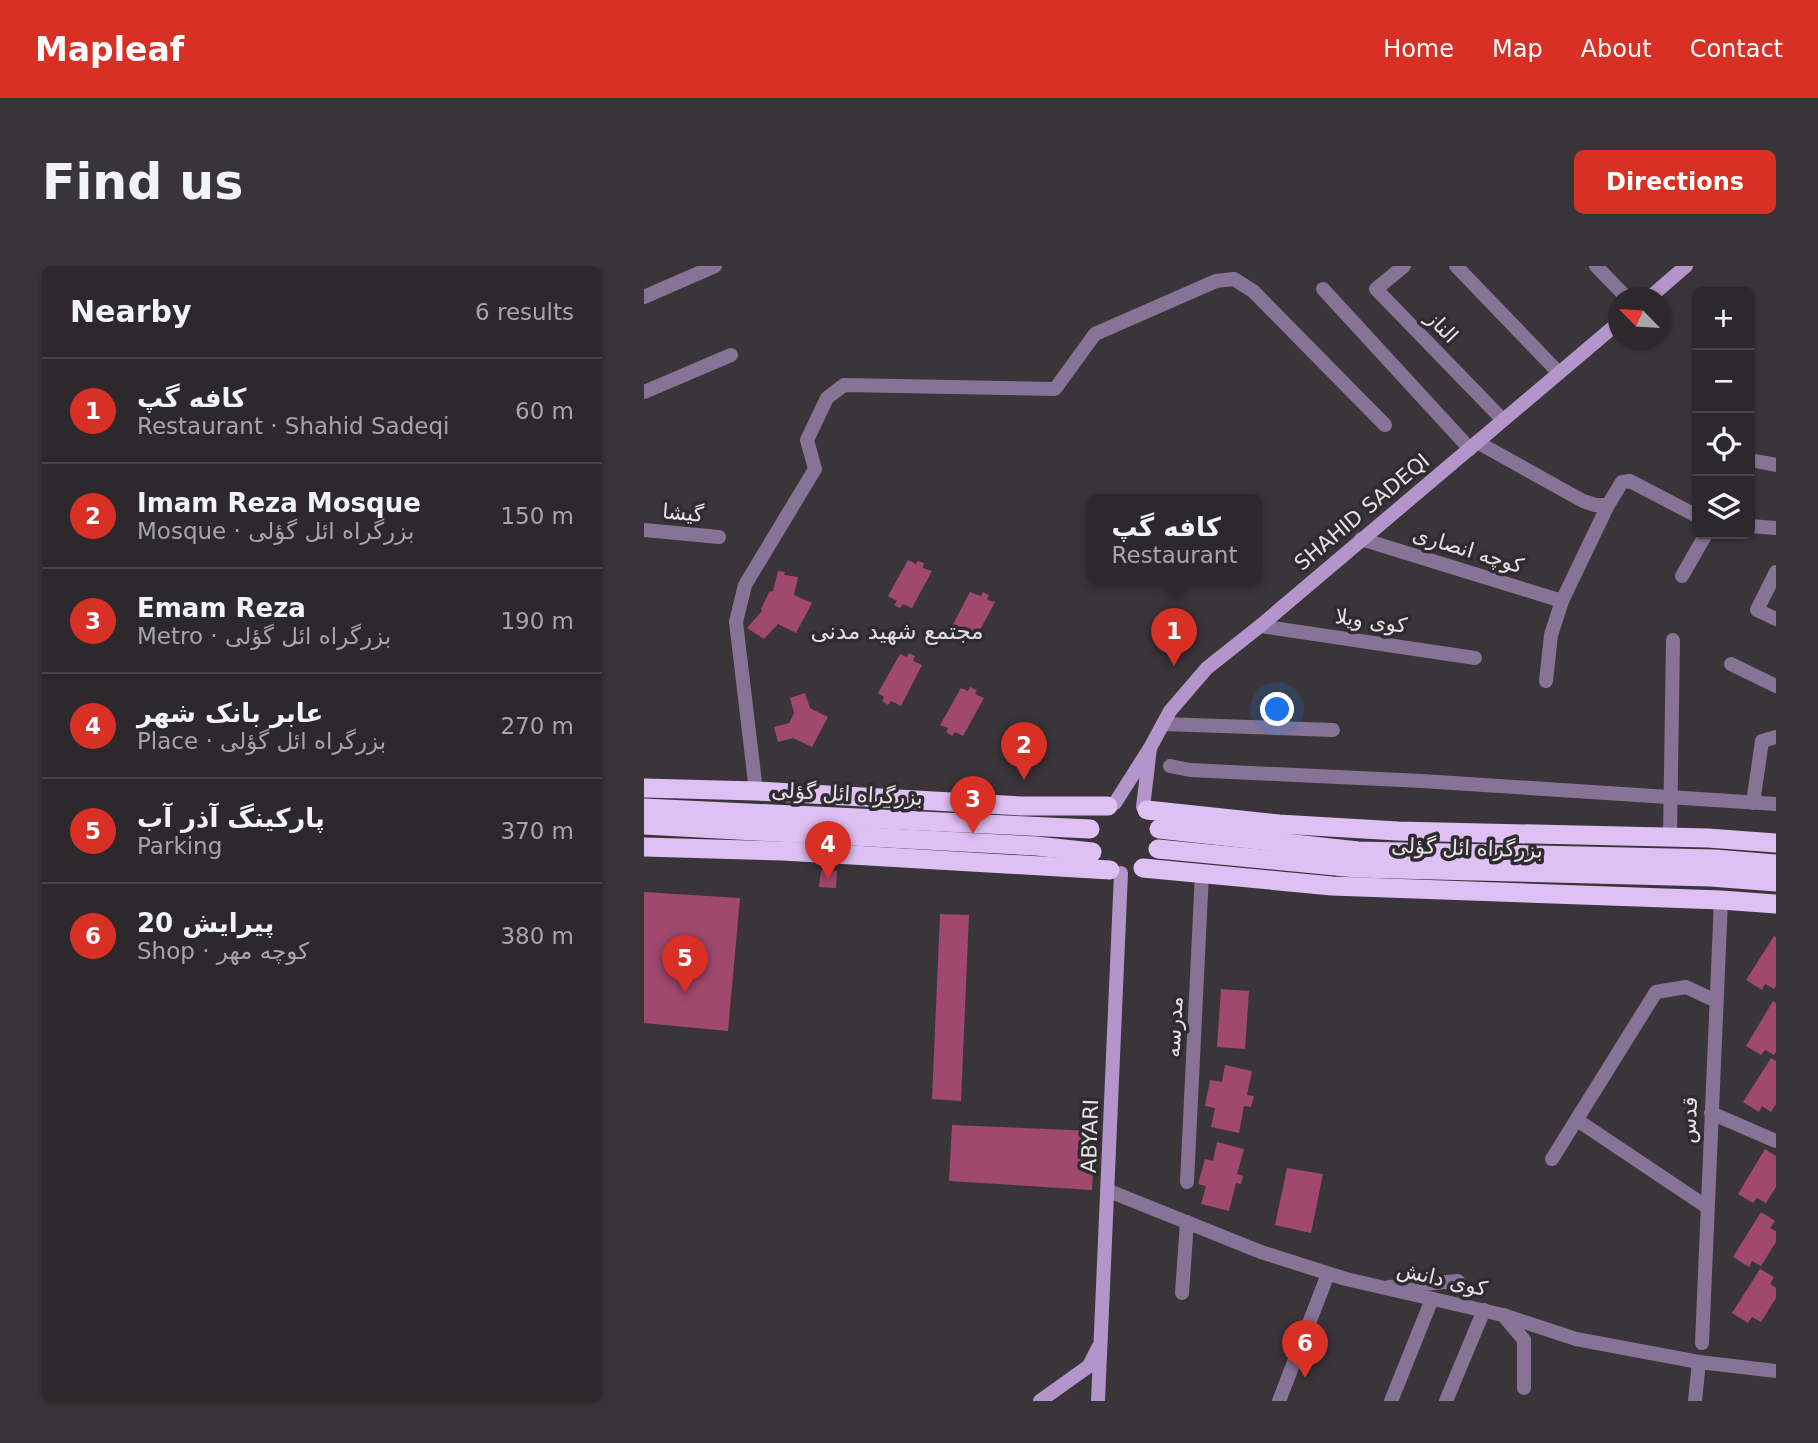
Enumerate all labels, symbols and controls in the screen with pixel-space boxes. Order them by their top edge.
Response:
text: Mapleaf [35,30,184,69]
text: Home [1383,35,1454,63]
text: Map [1492,35,1543,63]
text: About [1581,35,1652,63]
text: Contact [1690,35,1783,63]
button: Directions [1574,150,1776,214]
text: Find us [42,154,243,211]
north arrow [1608,287,1671,350]
map controls [1692,287,1755,539]
button: + [1692,287,1755,350]
text: Nearby [70,294,192,329]
text: 6 results [475,299,574,325]
street label: الناز [1420,305,1463,348]
button: − [1692,350,1755,413]
text: کافه گپ [137,383,246,413]
text: 1 [85,398,101,424]
text: 60 m [515,398,574,424]
text: Restaurant · Shahid Sadeqi [137,413,449,439]
button: locate [1692,413,1755,476]
street label: SHAHID SADEQI [1290,449,1434,575]
button: layers [1692,476,1755,539]
text: Imam Reza Mosque [137,488,421,518]
popup [1087,494,1262,585]
street label: گیشا [661,499,705,527]
text: 2 [85,503,101,529]
text: 150 m [500,503,574,529]
text: کافه گپ [1112,512,1221,542]
text: Mosque · بزرگراه ائل گؤلی [137,518,414,544]
street label: کوچه انصاری [1410,522,1526,578]
text: Restaurant [1112,542,1237,568]
text: Emam Reza [137,593,306,623]
street label: کوی ویلا [1333,604,1409,638]
text: 3 [85,608,101,634]
text: 190 m [500,608,574,634]
pin: 1 [1151,608,1197,666]
district label: مجتمع شهید مدنی [810,618,984,645]
text: Metro · بزرگراه ائل گؤلی [137,623,391,649]
your location [1260,692,1294,726]
text: عابر بانک شهر [137,698,323,728]
text: 4 [85,713,101,739]
text: 270 m [500,713,574,739]
pin: 2 [1001,722,1047,780]
text: Place · بزرگراه ائل گؤلی [137,728,386,754]
pin: 3 [950,776,996,834]
street label: بزرگراه ائل گؤلی [771,778,923,810]
text: پارکینگ آذر آب [137,803,325,833]
text: 5 [85,818,101,844]
text: 370 m [500,818,574,844]
pin: 4 [805,821,851,879]
text: Parking [137,833,222,859]
street label: بزرگراه ائل گؤلی [1391,833,1543,863]
text: پیرایش 20 [137,908,274,938]
text: 6 [85,923,101,949]
text: 380 m [500,923,574,949]
pin: 5 [662,935,708,993]
text: Shop · کوچه مهر [137,938,309,964]
street label: مدرسه [1160,996,1188,1058]
street label: قدس [1676,1096,1702,1144]
street label: ABYARI [1077,1099,1103,1173]
street label: کوی دانش [1395,1257,1489,1301]
pin: 6 [1282,1320,1328,1378]

